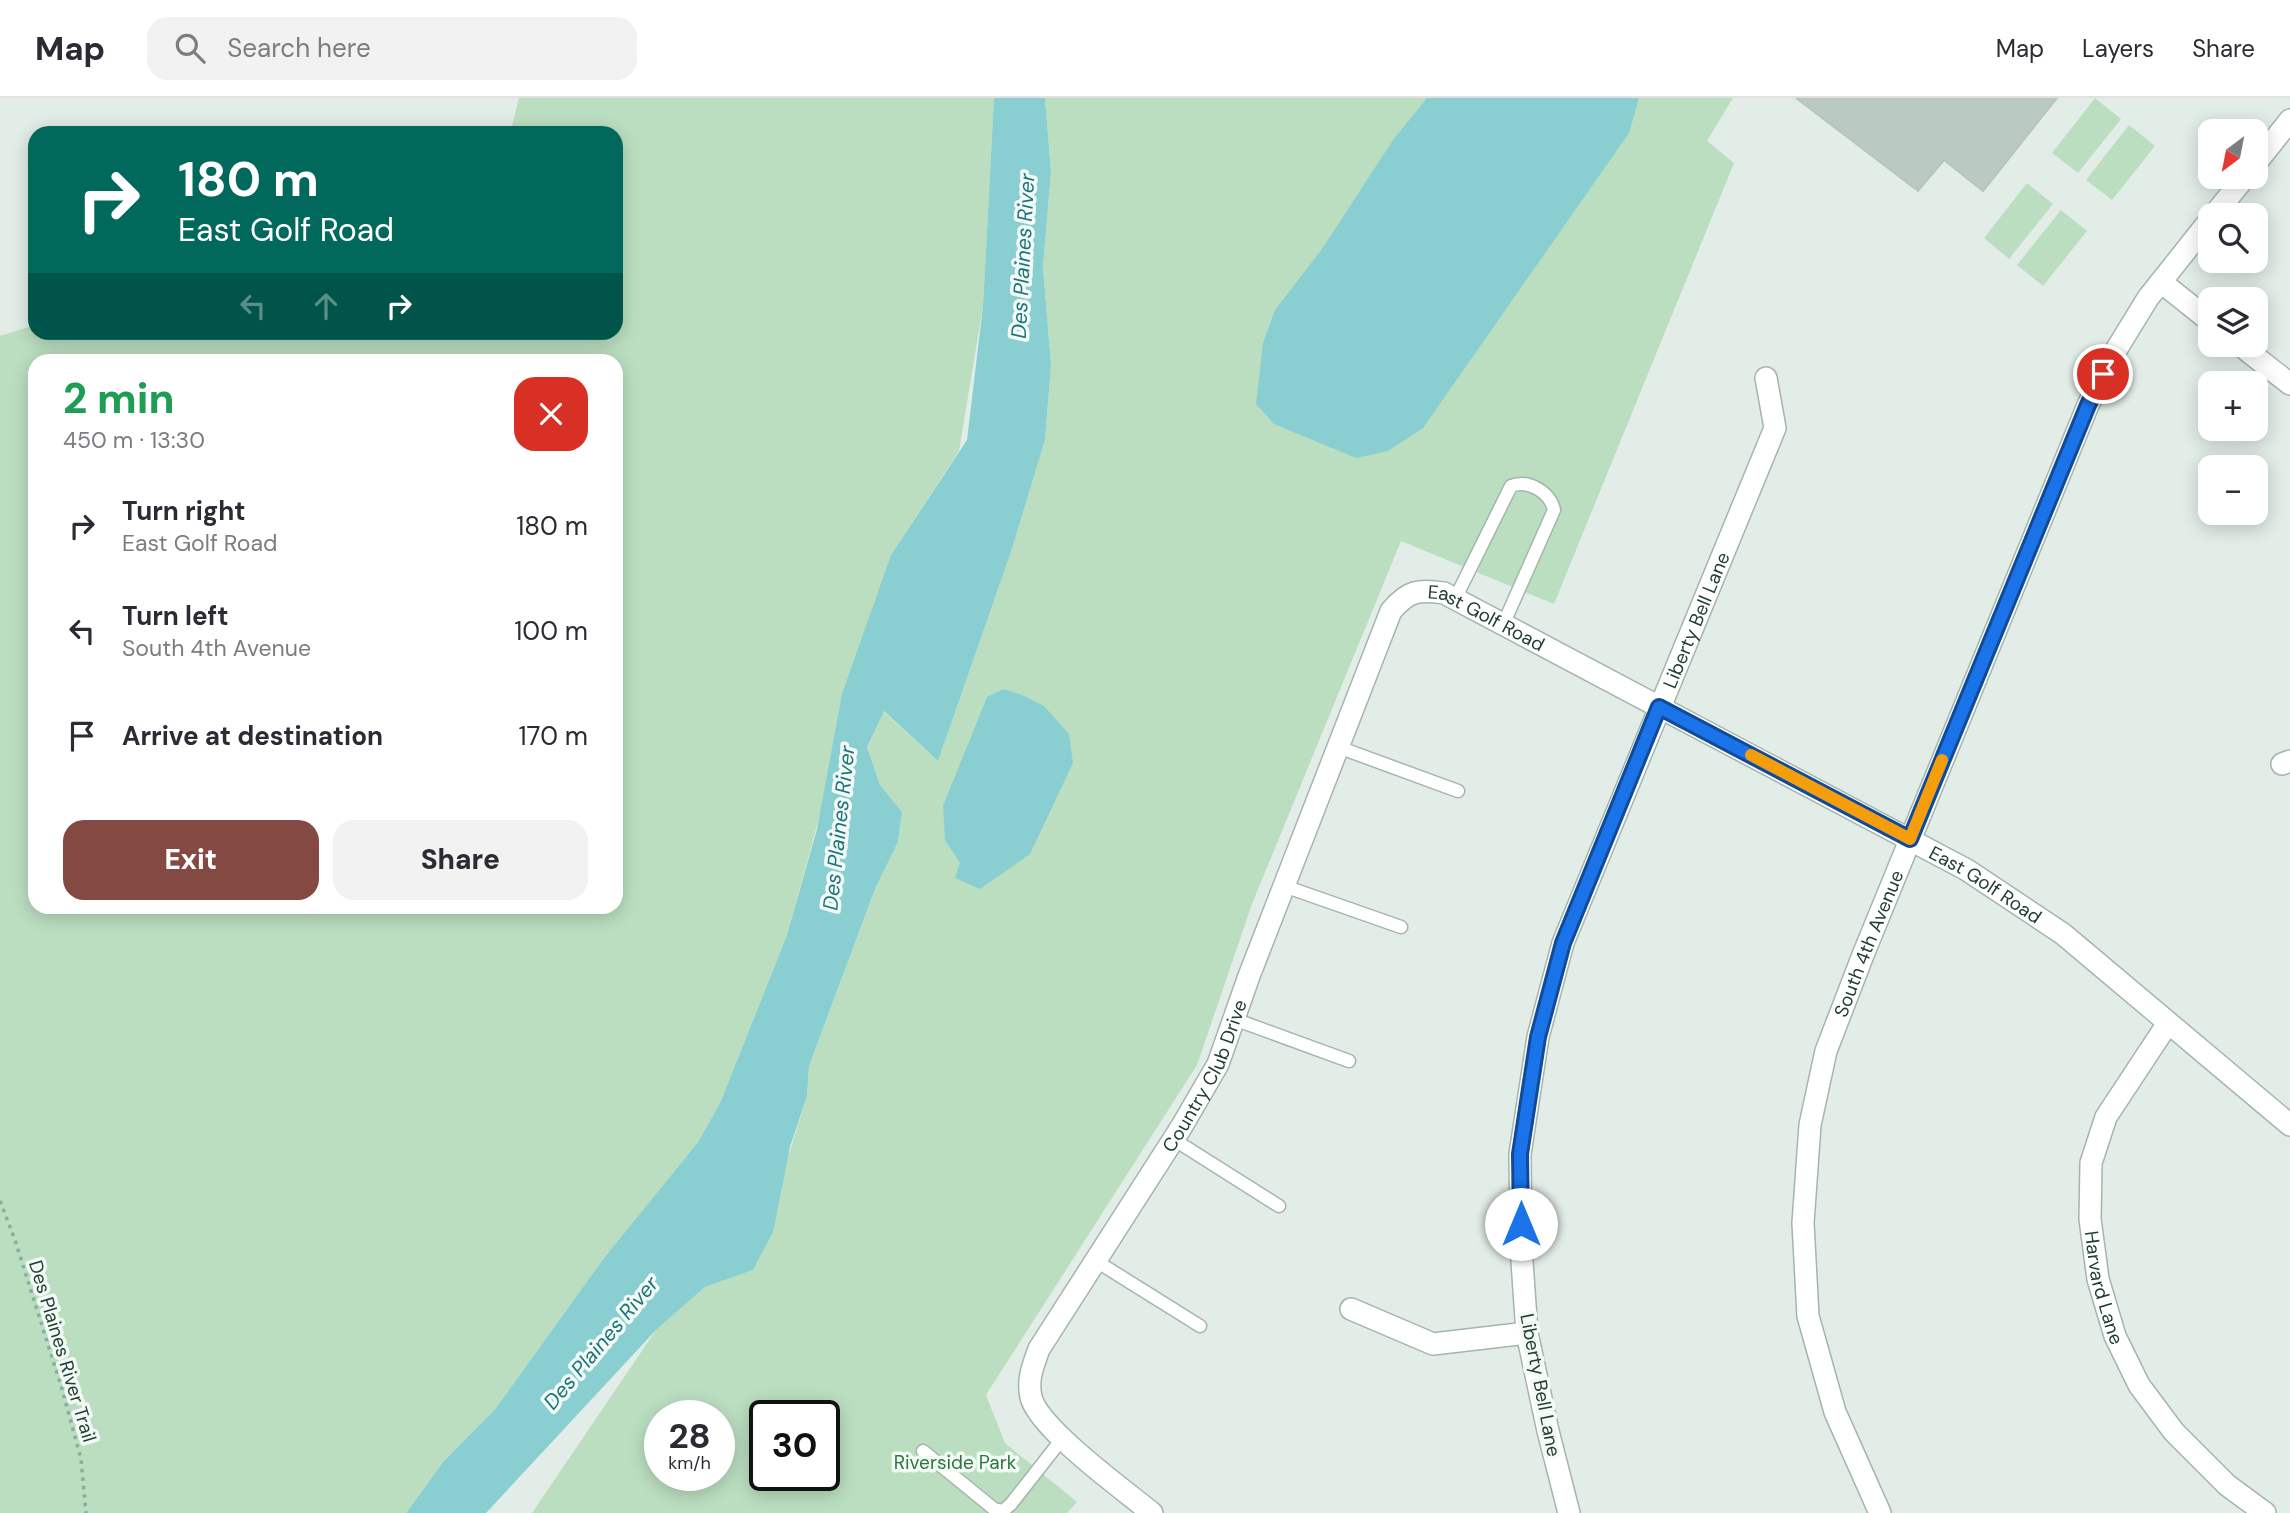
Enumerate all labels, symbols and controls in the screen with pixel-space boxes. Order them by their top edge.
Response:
search box [147,17,637,80]
text: Map [35,27,105,70]
icon: search [171,29,209,67]
text: Search here [227,31,371,65]
text: Map [1996,33,2044,64]
text: Layers [2082,33,2154,64]
text: Share [2192,33,2255,64]
north arrow [2198,119,2268,189]
map controls [2198,119,2268,525]
text: 180 m [178,147,319,211]
icon: right [63,154,154,245]
water label: Des Plaines River [1005,171,1041,339]
button: search [2198,203,2268,273]
text: East Golf Road [178,209,394,251]
icon: left [234,287,272,325]
icon: ahead [307,287,345,325]
icon: right [380,287,418,325]
button: layers [2198,287,2268,357]
pin [2073,344,2133,404]
icon: arrive [2084,355,2122,393]
text: 2 min [63,371,174,426]
button: + [2198,371,2268,441]
button: close [514,377,588,451]
text: 450 m · 13:30 [63,425,205,455]
button: − [2198,455,2268,525]
text: Turn right [122,494,246,528]
icon: right [63,507,101,545]
text: 180 m [516,509,588,543]
text: East Golf Road [122,528,277,558]
street label: Liberty Bell Lane [1657,548,1736,692]
street label: East Golf Road [1427,579,1549,657]
text: Turn left [122,599,229,633]
icon: left [63,612,101,650]
text: 100 m [514,614,588,648]
text: South 4th Avenue [122,633,311,663]
icon: arrive [63,717,101,755]
text: Arrive at destination [122,719,383,753]
text: 170 m [519,719,588,753]
water label: Des Plaines River [816,743,862,912]
button: Exit [63,820,319,900]
button: Share [333,820,588,900]
street label: East Golf Road [1925,840,2046,929]
street label: South 4th Avenue [1828,866,1909,1021]
street label: Country Club Drive [1157,996,1253,1157]
position arrow [1484,1187,1558,1261]
street label: Harvard Lane [2079,1229,2129,1349]
street label: Des Plaines River Trail [23,1257,102,1445]
water label: Des Plaines River [537,1270,666,1415]
street label: Liberty Bell Lane [1514,1311,1567,1459]
speed limit sign: 30 [749,1400,840,1491]
text: 28 [668,1413,711,1459]
park label: Riverside Park [894,1450,1017,1475]
text: km/h [668,1451,711,1475]

